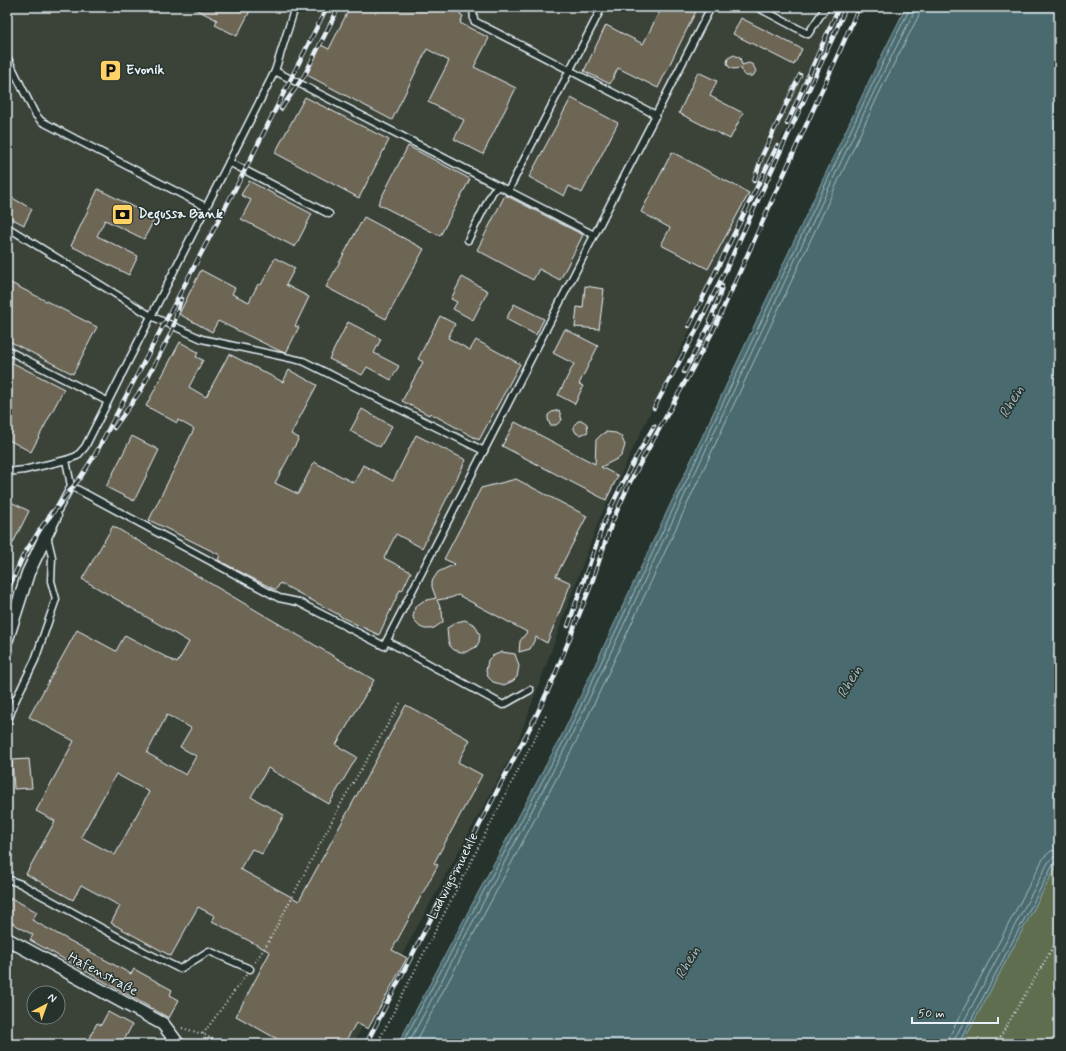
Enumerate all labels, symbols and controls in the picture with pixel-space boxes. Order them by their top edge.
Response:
parking icon: Evonik [97,57,123,83]
place label: Evonik [126,61,164,79]
bank icon: Degussa Bank [109,201,135,227]
place label: Degussa Bank [138,205,223,226]
water label: Rhein [995,382,1030,422]
water label: Rhein [833,662,868,702]
street label: Ludwigsmuehle [423,830,483,922]
water label: Rhein [671,943,706,983]
street label: Hafenstraße [65,948,141,1000]
north arrow [26,985,66,1025]
text: N [45,991,59,1006]
scale bar [912,999,998,1025]
text: 50 m [918,1006,945,1022]

